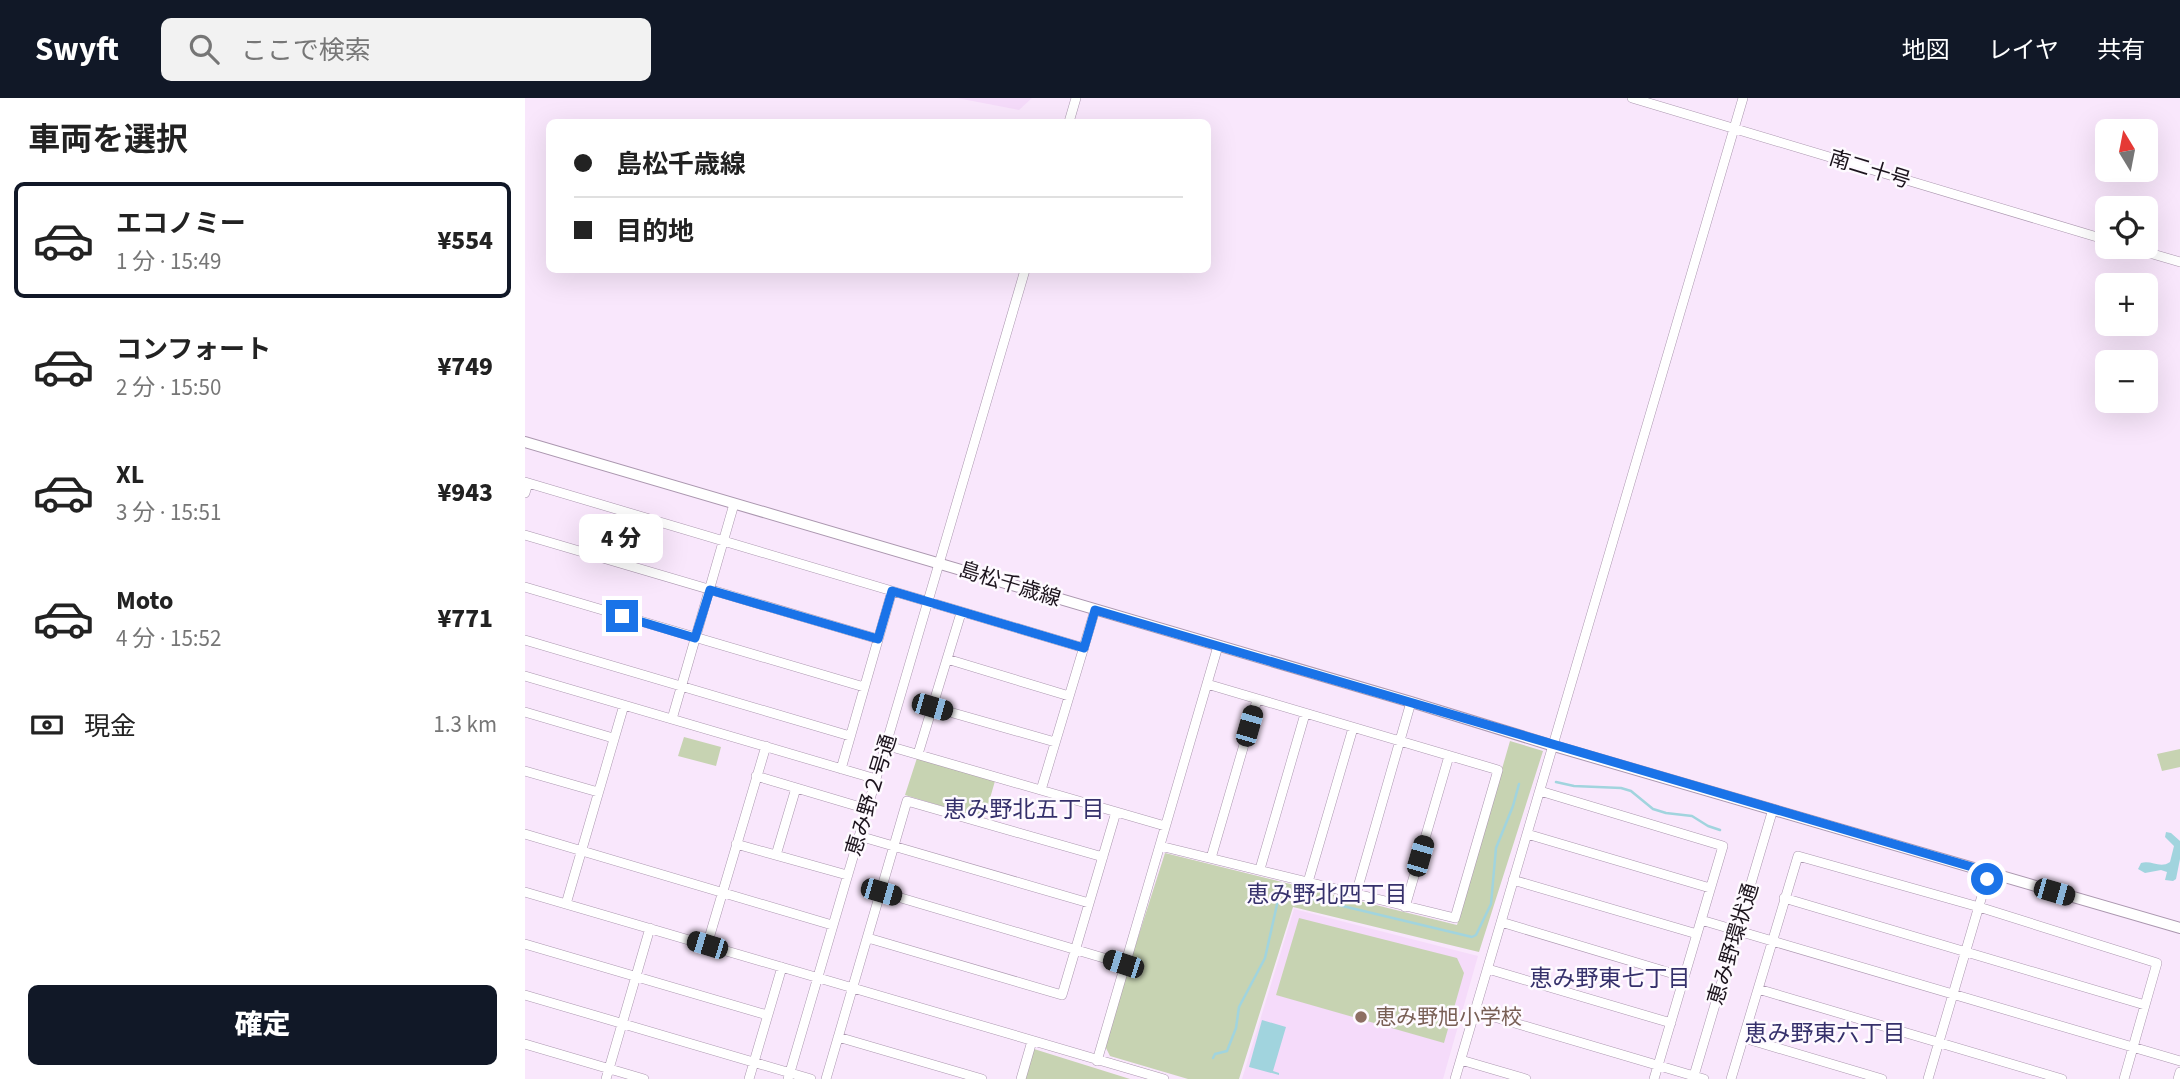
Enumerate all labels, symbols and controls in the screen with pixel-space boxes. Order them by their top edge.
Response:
search box [161,18,651,81]
text: Swyft [35,26,119,73]
icon: search [185,30,223,68]
text: ここで検索 [241,32,371,69]
text: 地図 [1902,33,1950,68]
text: レイヤ [1988,33,2059,68]
text: 共有 [2097,33,2145,68]
text: 車両を選択 [28,117,188,163]
north arrow [2095,119,2158,182]
map controls [2095,119,2158,413]
street label: 南二十号 [1825,142,1915,196]
text: 島松千歳線 [616,146,746,183]
button: locate [2095,196,2158,259]
text: エコノミー [116,205,246,242]
icon: car [32,209,95,272]
text: 目的地 [616,213,694,250]
text: ¥554 [437,222,493,259]
text: 1 分 · 15:49 [116,245,221,278]
button: + [2095,273,2158,336]
text: コンフォート [116,331,271,368]
icon: car [32,335,95,398]
text: ¥749 [437,348,493,385]
button: − [2095,350,2158,413]
text: 2 分 · 15:50 [116,371,221,404]
text: XL [116,456,144,493]
icon: car [32,461,95,524]
text: ¥943 [437,474,493,511]
text: 3 分 · 15:51 [116,496,221,529]
callout: 4 分 [580,514,664,564]
text: 4 分 [601,522,641,555]
street label: 島松千歳線 [955,554,1065,614]
text: Moto [116,582,173,619]
icon: car [32,587,95,650]
text: ¥771 [437,600,493,637]
route end [606,600,638,632]
text: 4 分 · 15:52 [116,622,221,655]
car [909,691,956,723]
car [1234,703,1265,749]
icon: cash [28,706,66,744]
text: 現金 [84,708,136,745]
text: 1.3 km [433,708,497,741]
street label: 恵み野２号通 [838,730,904,860]
district label: 恵み野北五丁目 [944,793,1105,826]
car [1405,833,1436,879]
route start [1971,863,2003,895]
car [858,876,905,908]
car [2031,876,2078,908]
district label: 恵み野北四丁目 [1247,878,1408,911]
street label: 恵み野環状通 [1700,879,1766,1009]
car [684,929,731,961]
car [1100,948,1147,980]
district label: 恵み野東七丁目 [1530,962,1691,995]
button: 確定 [28,985,497,1065]
place label: 恵み野旭小学校 [1375,1002,1522,1032]
marker: 恵み野旭小学校 [1353,1009,1369,1025]
district label: 恵み野東六丁目 [1745,1017,1906,1050]

